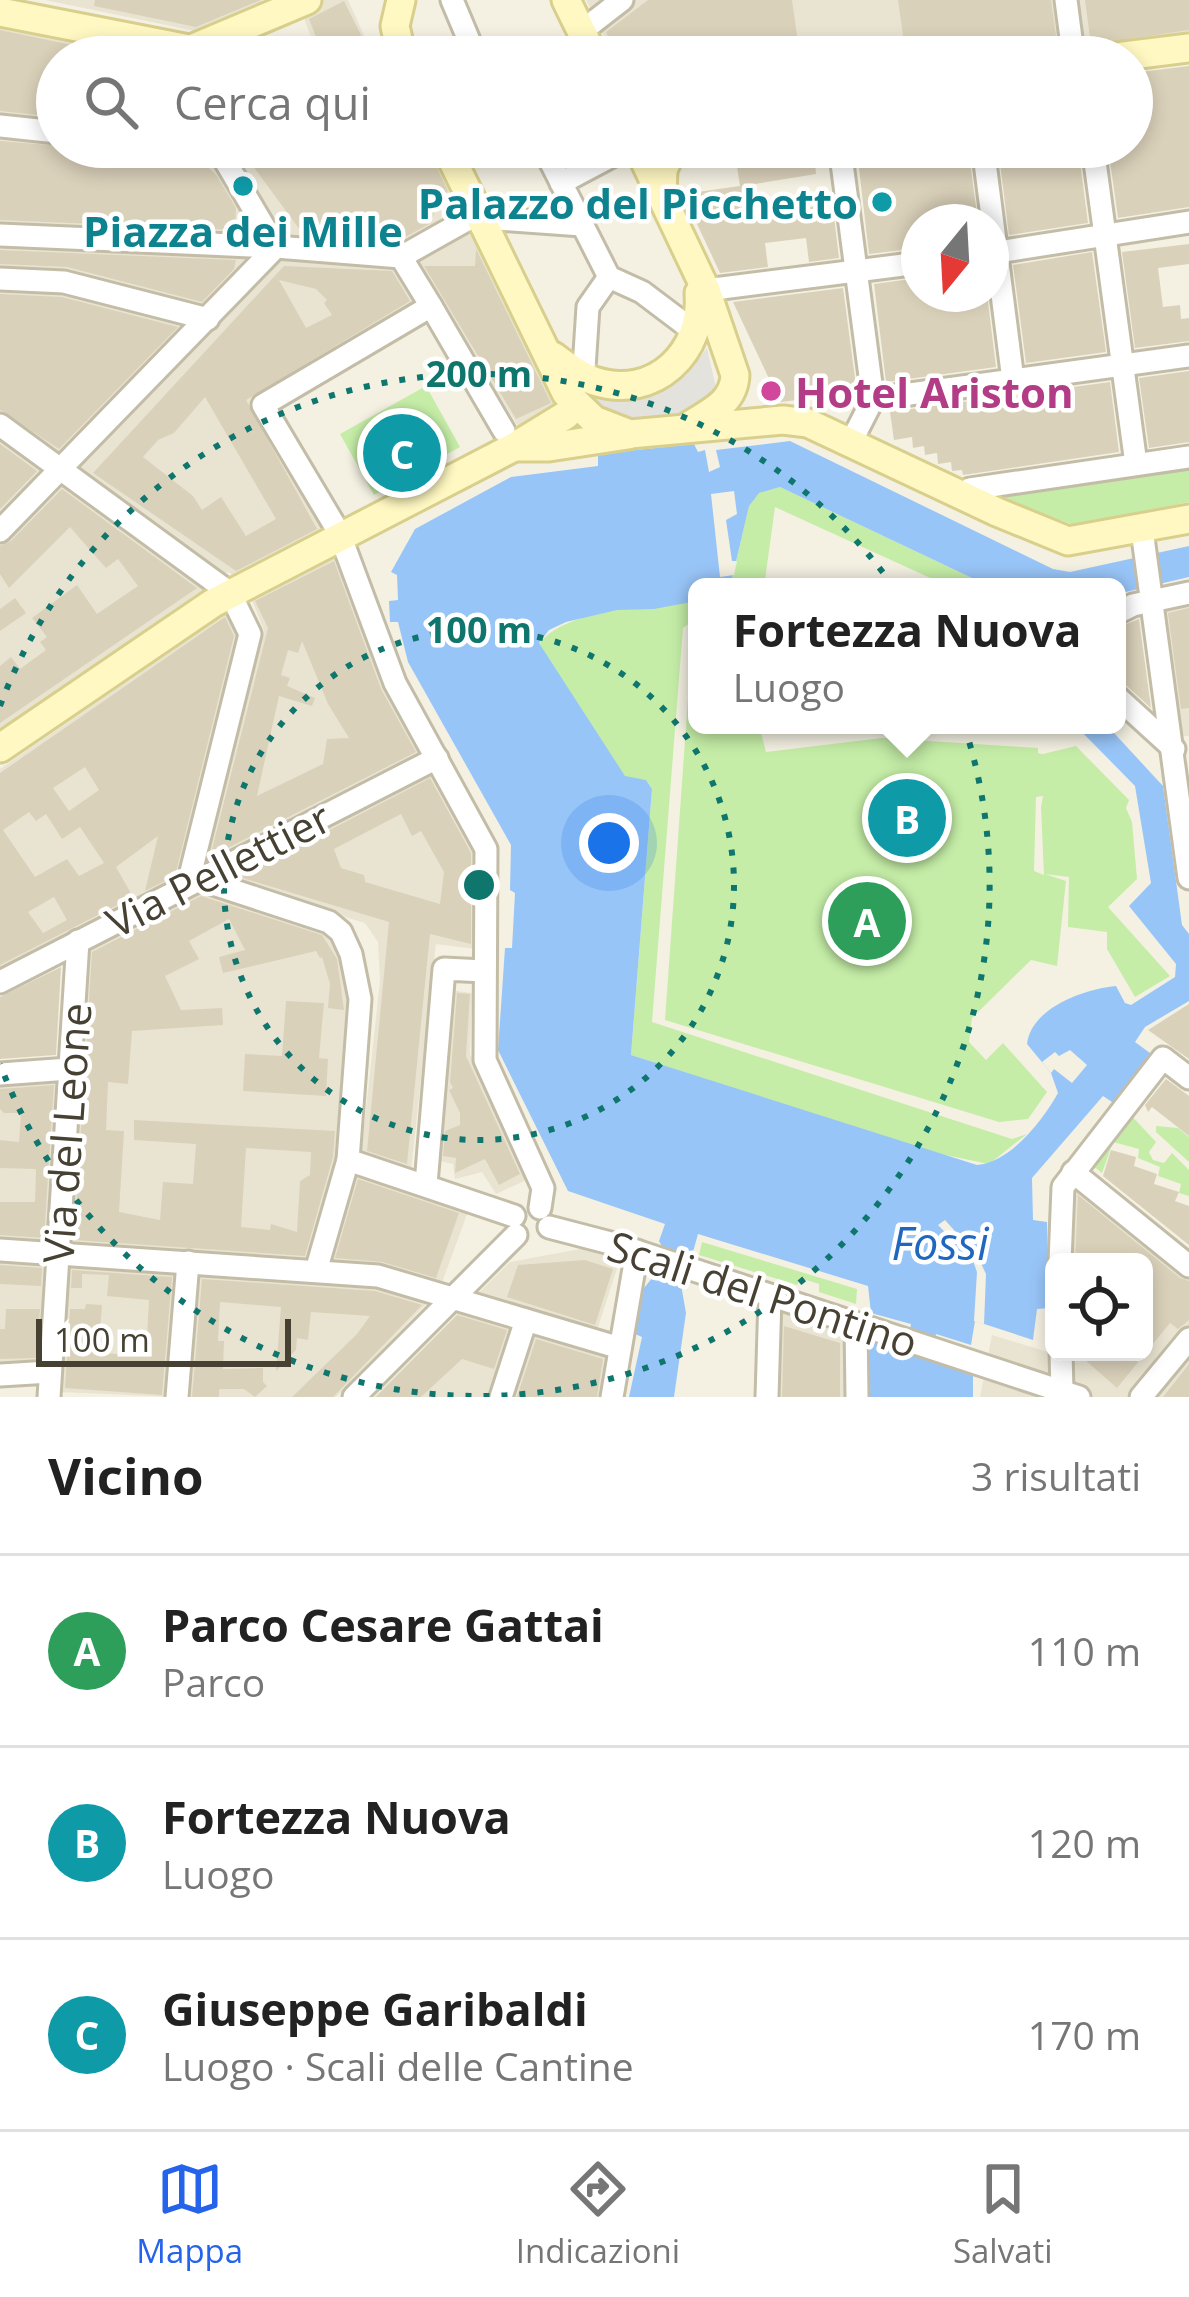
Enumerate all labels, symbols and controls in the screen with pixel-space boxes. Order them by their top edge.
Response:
search box [36,36,1153,168]
icon: search [78,69,144,135]
text: Cerca qui [174,72,371,133]
marker: Piazza dei Mille [230,173,256,199]
place label: Palazzo del Picchetto [418,174,858,231]
marker: Palazzo del Picchetto [869,189,895,215]
place label: Piazza dei Mille [83,202,403,259]
north arrow [901,204,1009,312]
text: 200 m [426,349,532,398]
place label: Hotel Ariston [795,363,1074,420]
marker: Hotel Ariston [758,378,784,404]
pin: C [363,408,441,498]
popup [688,578,1126,734]
text: Fortezza Nuova [733,599,1081,660]
text: 100 m [426,605,532,654]
text: Luogo [733,660,845,713]
pin: B [868,773,946,863]
street label: Via Pellettier [96,788,340,950]
your location [579,813,639,873]
centre of rings [458,864,500,906]
pin: A [828,876,906,966]
street label: Via del Leone [28,1001,104,1265]
water label: Fossi [891,1212,989,1273]
street label: Scali del Pontino [601,1216,925,1370]
map controls [1045,1253,1153,1361]
button: locate [1045,1253,1153,1361]
scale bar [36,1313,291,1366]
text: 100 m [54,1317,150,1362]
text: Vicino [48,1440,204,1510]
text: 3 risultati [971,1449,1141,1502]
text: Parco Cesare Gattai [162,1594,604,1655]
text: A [74,1624,100,1677]
text: 110 m [1028,1624,1141,1677]
text: Parco [162,1655,265,1708]
text: Fortezza Nuova [162,1786,511,1847]
text: B [74,1816,100,1869]
text: 120 m [1028,1816,1141,1869]
text: Luogo [162,1847,274,1900]
text: Giuseppe Garibaldi [162,1978,588,2039]
text: C [75,2008,99,2061]
text: 170 m [1028,2008,1141,2061]
text: Luogo · Scali delle Cantine [162,2039,634,2092]
tab: Mappa [136,2156,243,2273]
tab: Indicazioni [516,2156,680,2273]
tab: Salvati [953,2156,1053,2273]

